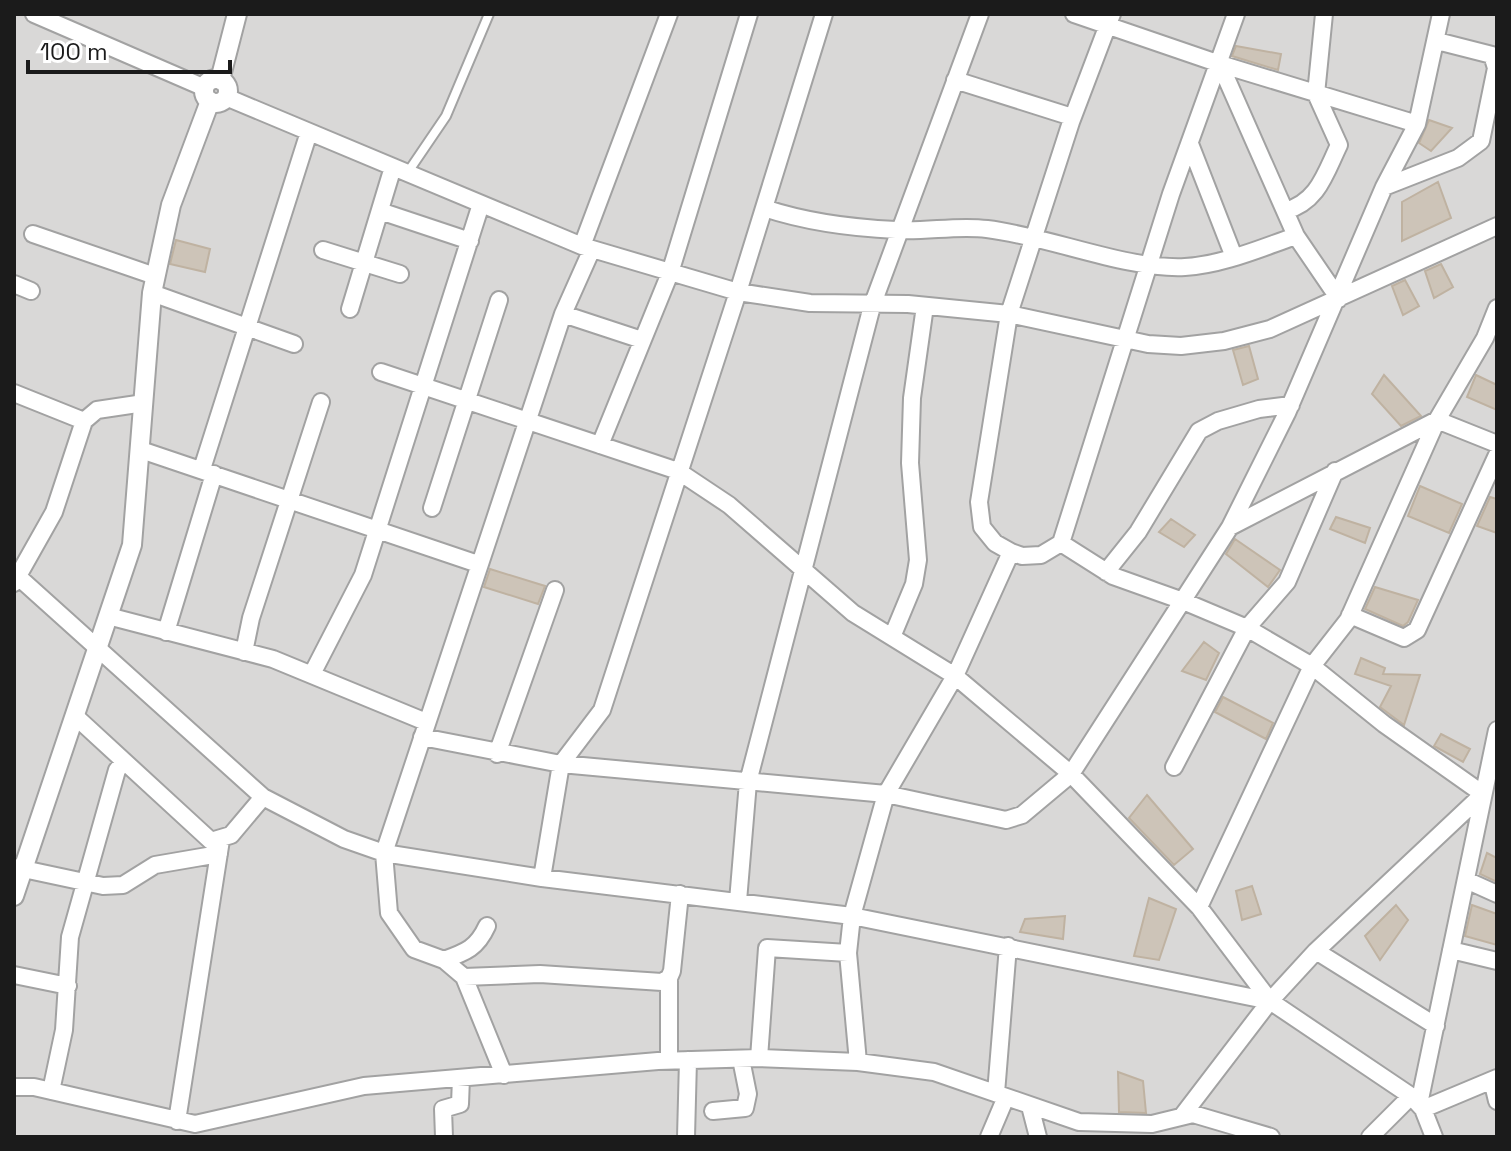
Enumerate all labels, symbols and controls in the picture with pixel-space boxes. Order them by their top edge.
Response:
scale bar [28,24,230,74]
text: 100 m [40,36,108,67]

